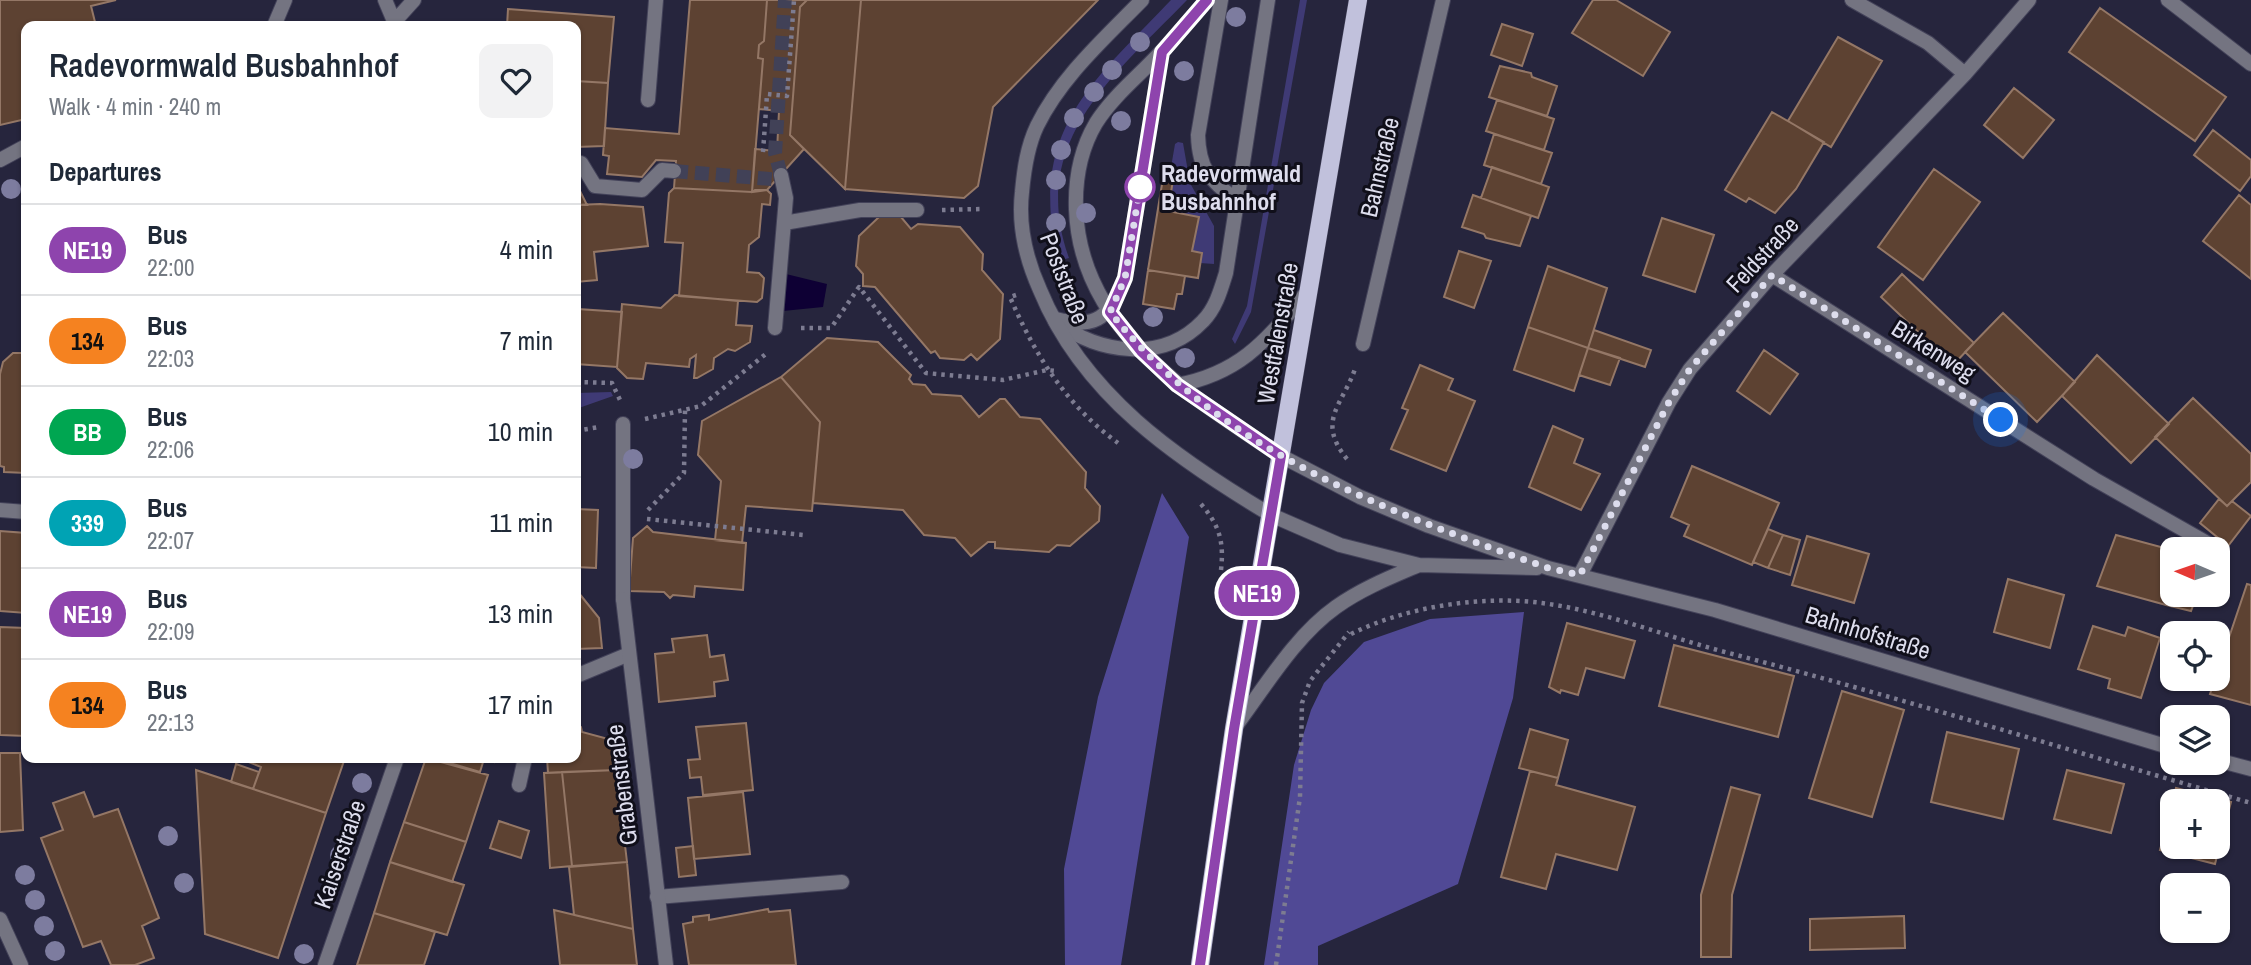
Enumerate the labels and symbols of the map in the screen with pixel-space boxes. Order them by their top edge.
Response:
street label: Bahnstraße [1352,114,1406,220]
place label: Radevormwald Busbahnhof [1161,157,1301,217]
marker: Radevormwald Busbahnhof [1125,172,1155,202]
street label: Feldstraße [1719,209,1805,299]
street label: Poststraße [1033,228,1097,328]
street label: Westfalenstraße [1249,260,1305,406]
street label: Birkenweg [1886,312,1982,388]
your location [1983,402,2018,437]
north arrow [2160,537,2230,607]
line badge: NE19 [1208,570,1306,616]
street label: Bahnhofstraße [1802,598,1934,666]
street label: Grabenstraße [598,723,644,847]
street label: Kaiserstraße [306,796,372,912]

